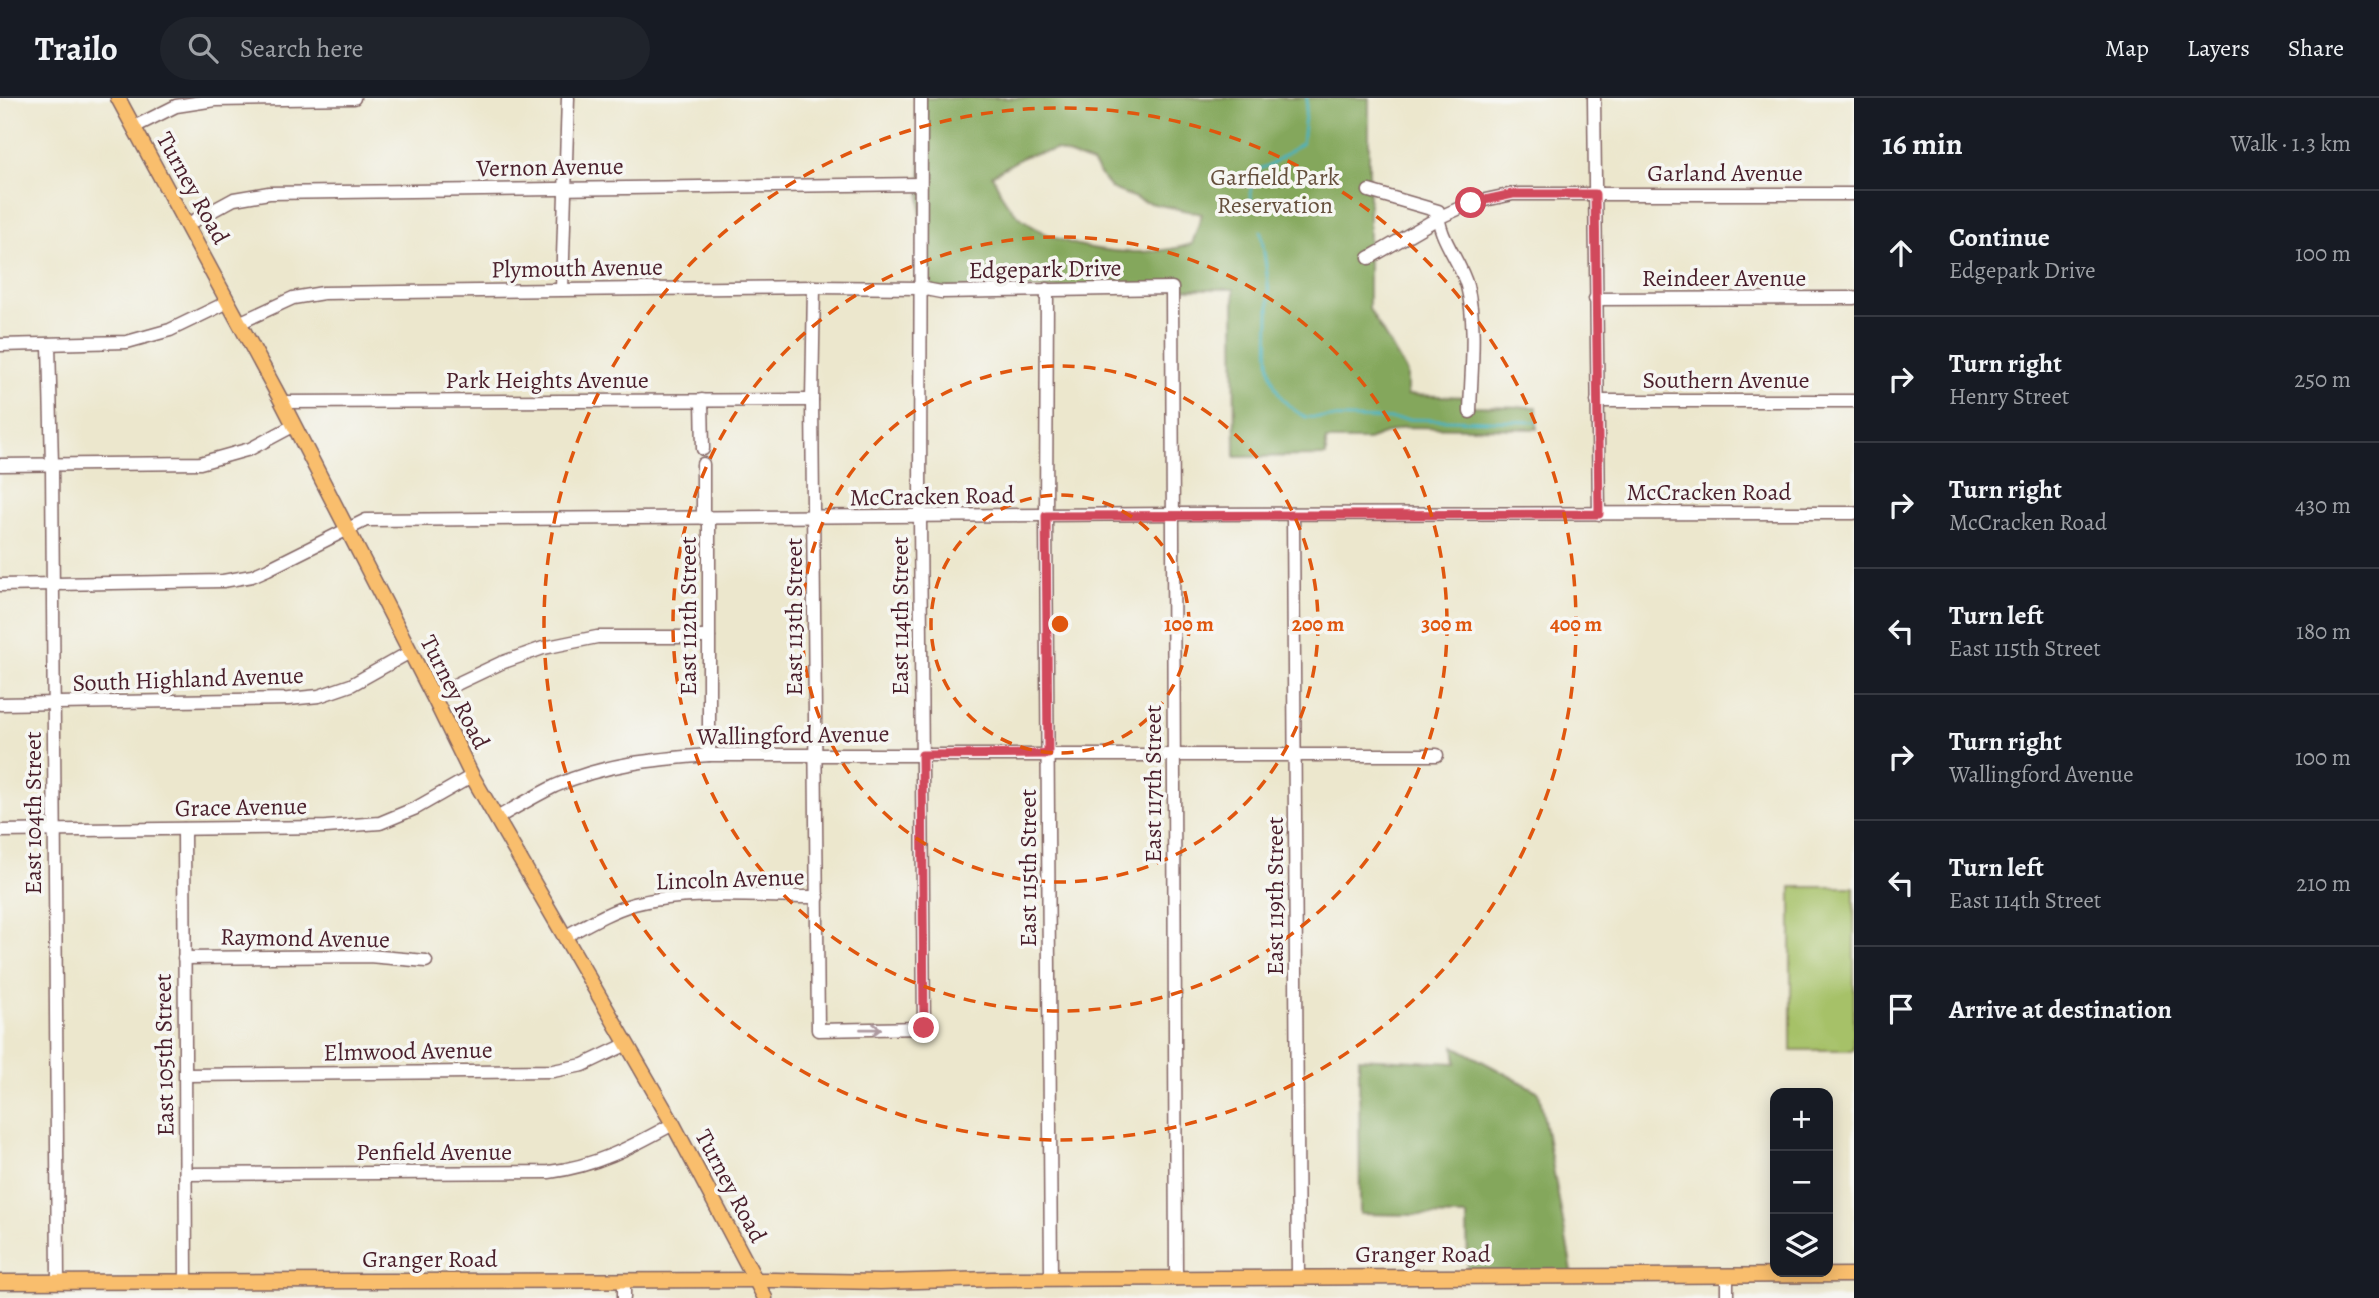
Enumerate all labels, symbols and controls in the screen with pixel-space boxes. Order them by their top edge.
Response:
search box [160,17,650,80]
text: Trailo [35,26,118,71]
icon: search [184,29,222,67]
text: Search here [240,31,364,66]
text: Map [2105,32,2149,64]
text: Layers [2187,32,2250,64]
text: Share [2288,32,2344,64]
text: 16 min [1882,124,1963,164]
street label: Turney Road [149,126,237,250]
text: Walk · 1.3 km [2230,128,2351,159]
street label: Vernon Avenue [475,150,624,184]
street label: Garland Avenue [1647,157,1803,189]
park label: Garfield Park Reservation [1210,161,1340,221]
route start [1455,187,1486,218]
text: Continue [1949,220,2050,255]
icon: ahead [1882,234,1920,272]
text: 100 m [2295,238,2351,269]
street label: Plymouth Avenue [491,251,663,285]
street label: Edgepark Drive [968,252,1122,286]
text: Edgepark Drive [1949,255,2096,286]
street label: Reindeer Avenue [1642,262,1806,294]
text: Turn right [1949,346,2062,381]
icon: right [1882,360,1920,398]
street label: Park Heights Avenue [445,364,649,396]
street label: Southern Avenue [1642,364,1810,396]
text: 250 m [2294,364,2351,395]
text: Henry Street [1949,381,2069,412]
text: Turn right [1949,472,2062,507]
street label: McCracken Road [1627,476,1792,508]
street label: McCracken Road [849,479,1015,513]
icon: right [1882,486,1920,524]
text: 430 m [2295,490,2351,521]
text: McCracken Road [1949,507,2107,538]
street label: East 112th Street [672,536,704,696]
street label: East 114th Street [884,536,916,696]
street label: East 113th Street [778,538,810,696]
text: Turn left [1949,598,2044,633]
text: 100 m [1164,610,1214,638]
text: 200 m [1292,610,1345,638]
text: 300 m [1421,610,1473,638]
text: 400 m [1550,610,1603,638]
centre of rings [1048,612,1072,636]
icon: left [1882,612,1920,650]
text: 180 m [2296,616,2351,647]
street label: Turney Road [413,630,497,755]
text: East 115th Street [1949,633,2101,664]
street label: South Highland Avenue [72,659,304,699]
street label: East 117th Street [1137,705,1169,863]
street label: Wallingford Avenue [695,717,890,753]
text: Turn right [1949,724,2062,759]
street label: East 104th Street [17,731,49,895]
icon: right [1882,738,1920,776]
text: 100 m [2295,742,2351,773]
text: Wallingford Avenue [1949,759,2134,790]
street label: East 115th Street [1012,789,1044,947]
street label: Grace Avenue [174,790,308,824]
street label: East 119th Street [1259,816,1291,976]
text: Turn left [1949,850,2044,885]
street label: Lincoln Avenue [655,860,805,898]
icon: left [1882,864,1920,902]
text: 210 m [2296,868,2351,899]
text: East 114th Street [1949,885,2101,916]
street label: Raymond Avenue [220,921,390,955]
street label: East 105th Street [147,973,181,1137]
icon: arrive [1882,990,1920,1028]
text: Arrive at destination [1949,992,2172,1027]
route end [908,1012,939,1043]
one-way arrow [859,1022,882,1036]
street label: Elmwood Avenue [323,1034,493,1068]
map controls [1770,1088,1833,1277]
button: + [1770,1088,1833,1151]
street label: Turney Road [688,1124,774,1248]
street label: Penfield Avenue [356,1136,512,1168]
button: − [1770,1151,1833,1214]
button: layers [1770,1214,1833,1277]
street label: Granger Road [1355,1238,1491,1270]
street label: Granger Road [362,1243,498,1275]

